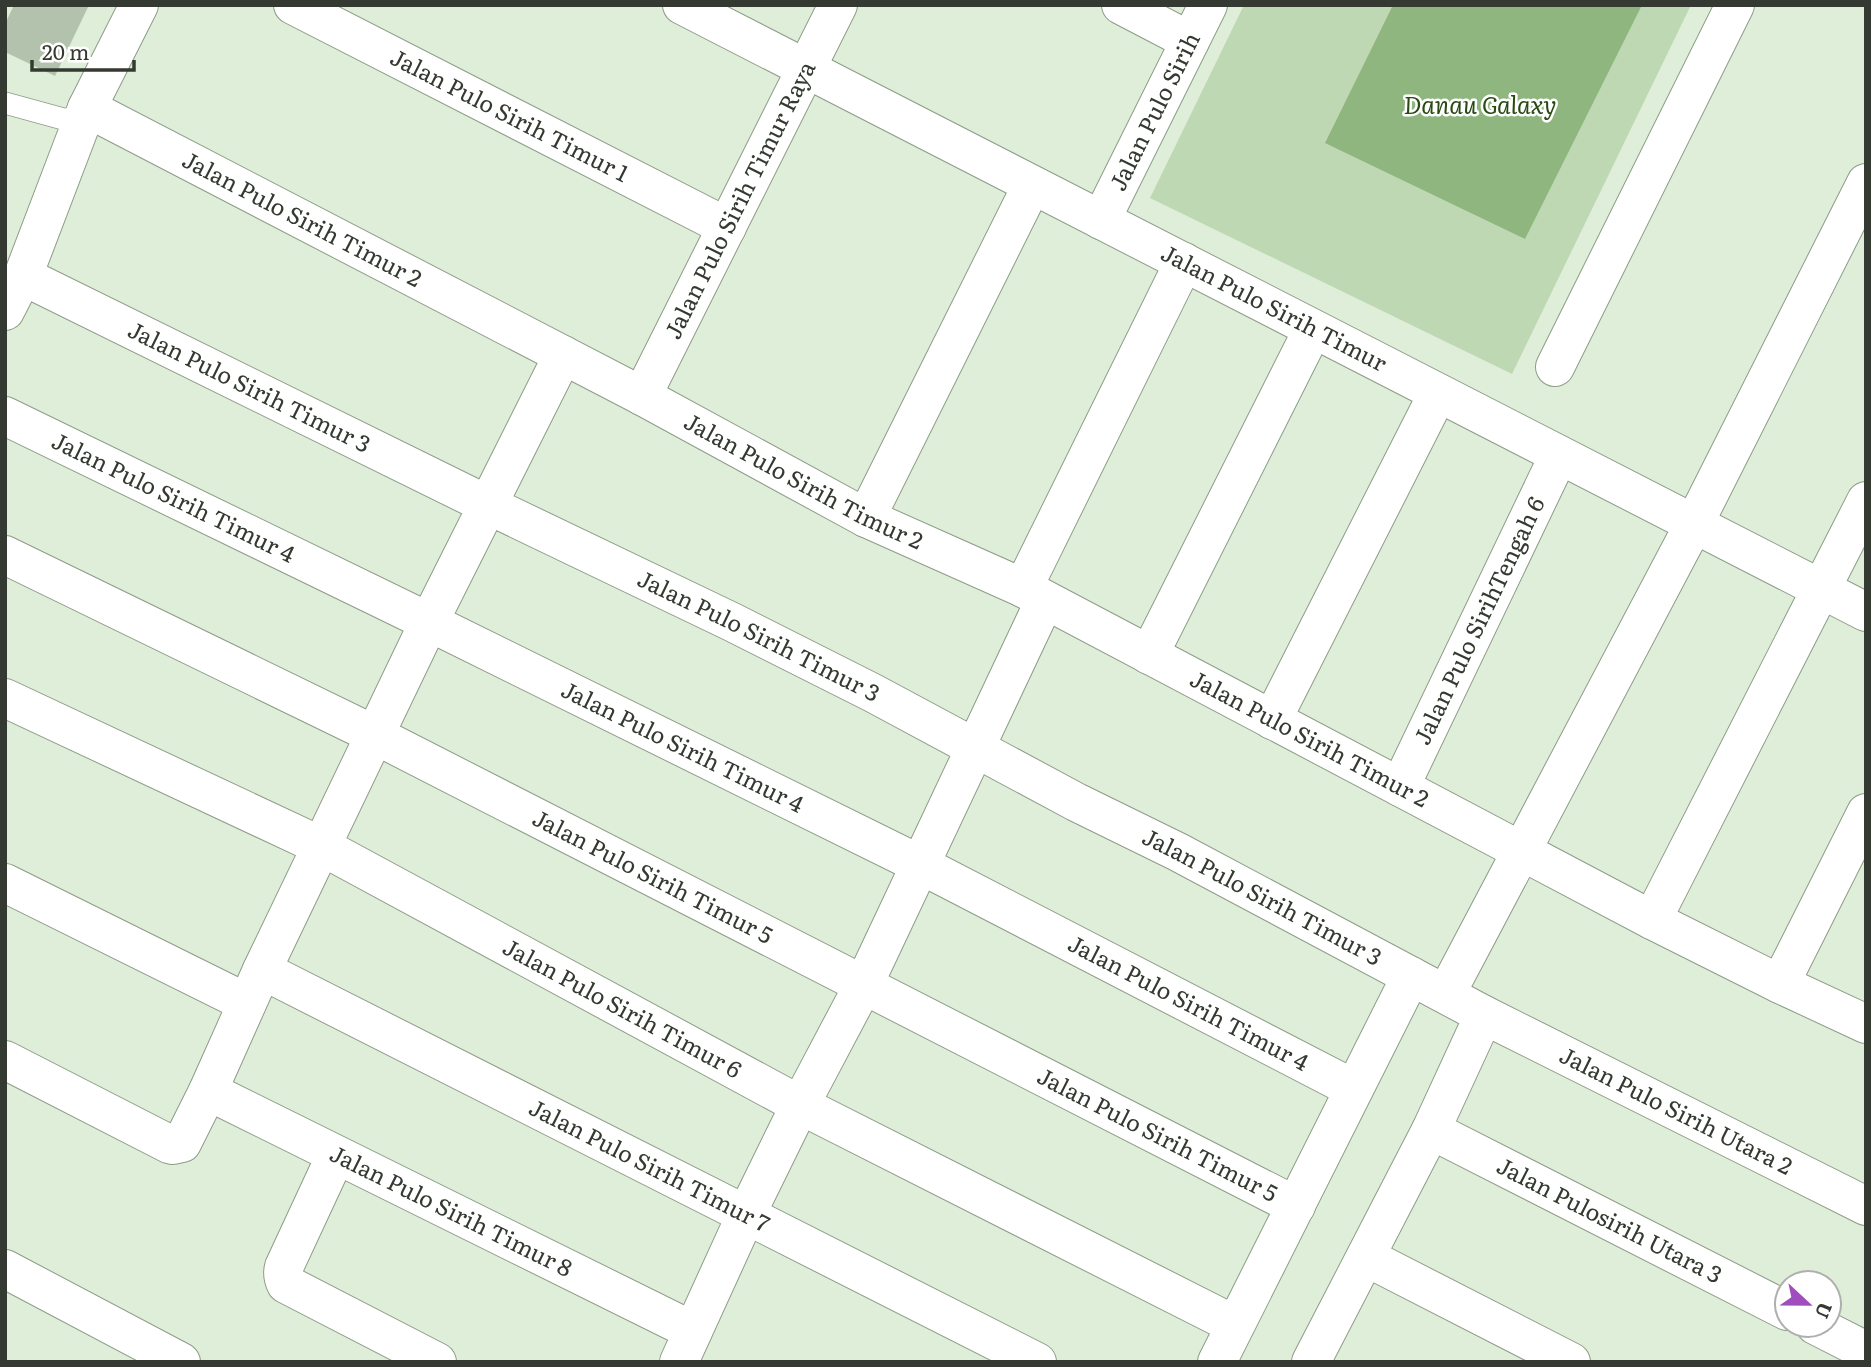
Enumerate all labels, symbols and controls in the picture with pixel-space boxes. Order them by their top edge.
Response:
street label: Jalan Pulo Sirih [1099,26,1207,196]
scale bar [32,28,133,72]
text: 20 m [42,35,89,66]
street label: Jalan Pulo Sirih Timur 1 [385,39,635,189]
street label: Jalan Pulo Sirih Timur Raya [654,54,823,344]
water label: Danau Galaxy [1404,86,1556,121]
street label: Jalan Pulo Sirih Timur 2 [177,141,429,294]
street label: Jalan Pulo Sirih Timur [1156,235,1394,379]
street label: Jalan Pulo Sirih Timur 3 [123,311,377,460]
street label: Jalan Pulo Sirih Timur 2 [679,403,929,556]
street label: Jalan Pulo Sirih Timur 4 [47,422,302,570]
street label: Jalan Pulo SirihTengah 6 [1404,491,1552,750]
street label: Jalan Pulo Sirih Timur 3 [632,560,886,709]
street label: Jalan Pulo Sirih Timur 2 [1185,660,1436,814]
street label: Jalan Pulo Sirih Timur 4 [556,671,811,820]
street label: Jalan Pulo Sirih Timur 5 [527,799,779,951]
street label: Jalan Pulo Sirih Timur 3 [1137,818,1389,973]
street label: Jalan Pulo Sirih Timur 4 [1063,925,1316,1078]
street label: Jalan Pulo Sirih Timur 6 [498,929,748,1085]
street label: Jalan Pulo Sirih Utara 2 [1554,1037,1799,1182]
street label: Jalan Pulo Sirih Timur 5 [1032,1058,1284,1209]
street label: Jalan Pulo Sirih Timur 7 [524,1089,777,1239]
street label: Jalan Pulo Sirih Timur 8 [325,1135,579,1284]
street label: Jalan Pulosirih Utara 3 [1492,1147,1729,1290]
north arrow [1773,1269,1843,1339]
text: U [1809,1299,1840,1323]

